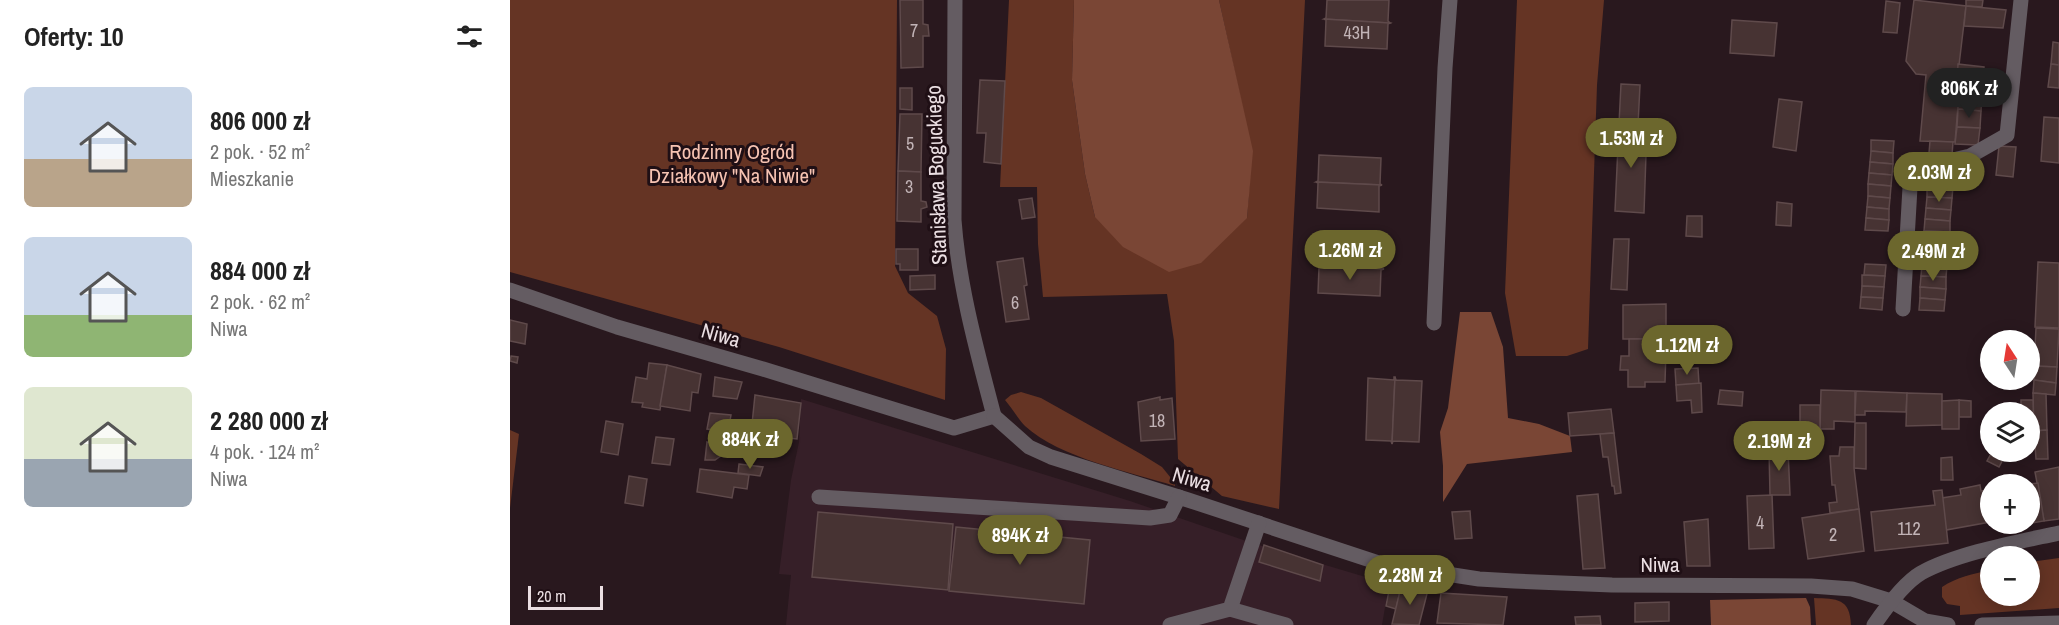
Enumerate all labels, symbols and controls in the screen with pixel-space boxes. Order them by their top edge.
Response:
house number: 7 [910,18,918,43]
text: Oferty: 10 [24,19,124,54]
icon: filters [453,20,486,53]
house number: 43H [1343,20,1371,45]
pin: 806K zł [1914,68,2024,119]
text: 806K zł [1941,74,1997,101]
street label: Stanisława Boguckiego [918,85,954,265]
text: 806 000 zł [210,103,310,138]
icon: home [72,111,144,183]
pin: 1.53M zł [1569,118,1693,169]
text: 1.53M zł [1600,124,1662,151]
house number: 5 [906,131,914,156]
park label: Rodzinny Ogród Działkowy "Na Niwie" [649,137,815,190]
text: 2 pok. · 52 m² [210,138,310,165]
pin: 2.03M zł [1877,152,2001,203]
text: 2.03M zł [1908,158,1970,185]
text: Mieszkanie [210,165,294,192]
house number: 3 [905,174,913,199]
pin: 1.26M zł [1288,230,1412,281]
pin: 2.49M zł [1871,231,1995,282]
text: 1.26M zł [1319,236,1381,263]
text: 2.49M zł [1902,237,1964,264]
text: 884 000 zł [210,253,310,288]
icon: home [72,261,144,333]
text: 2 pok. · 62 m² [210,288,310,315]
house number: 6 [1011,290,1019,315]
text: Niwa [210,315,247,342]
street label: Niwa [698,316,744,354]
pin: 1.12M zł [1625,325,1749,376]
north arrow [1980,330,2040,390]
map controls [1980,330,2040,606]
text: 1.12M zł [1656,331,1718,358]
button: layers [1980,402,2040,462]
text: 2 280 000 zł [210,403,327,438]
house number: 18 [1149,408,1165,433]
icon: home [72,411,144,483]
pin: 884K zł [695,419,805,470]
pin: 2.19M zł [1717,421,1841,472]
text: 884K zł [722,425,778,452]
text: 2.19M zł [1748,427,1810,454]
text: 4 pok. · 124 m² [210,438,319,465]
street label: Niwa [1169,459,1215,499]
text: Niwa [210,465,247,492]
button: + [1980,474,2040,534]
house number: 4 [1756,510,1764,535]
pin: 894K zł [965,515,1075,566]
house number: 112 [1897,516,1921,541]
text: 894K zł [992,521,1048,548]
house number: 2 [1829,522,1837,547]
button: − [1980,546,2040,606]
street label: Niwa [1640,550,1680,579]
pin: 2.28M zł [1348,555,1472,606]
text: 2.28M zł [1379,561,1441,588]
scale bar [528,583,603,610]
text: 20 m [537,585,566,607]

